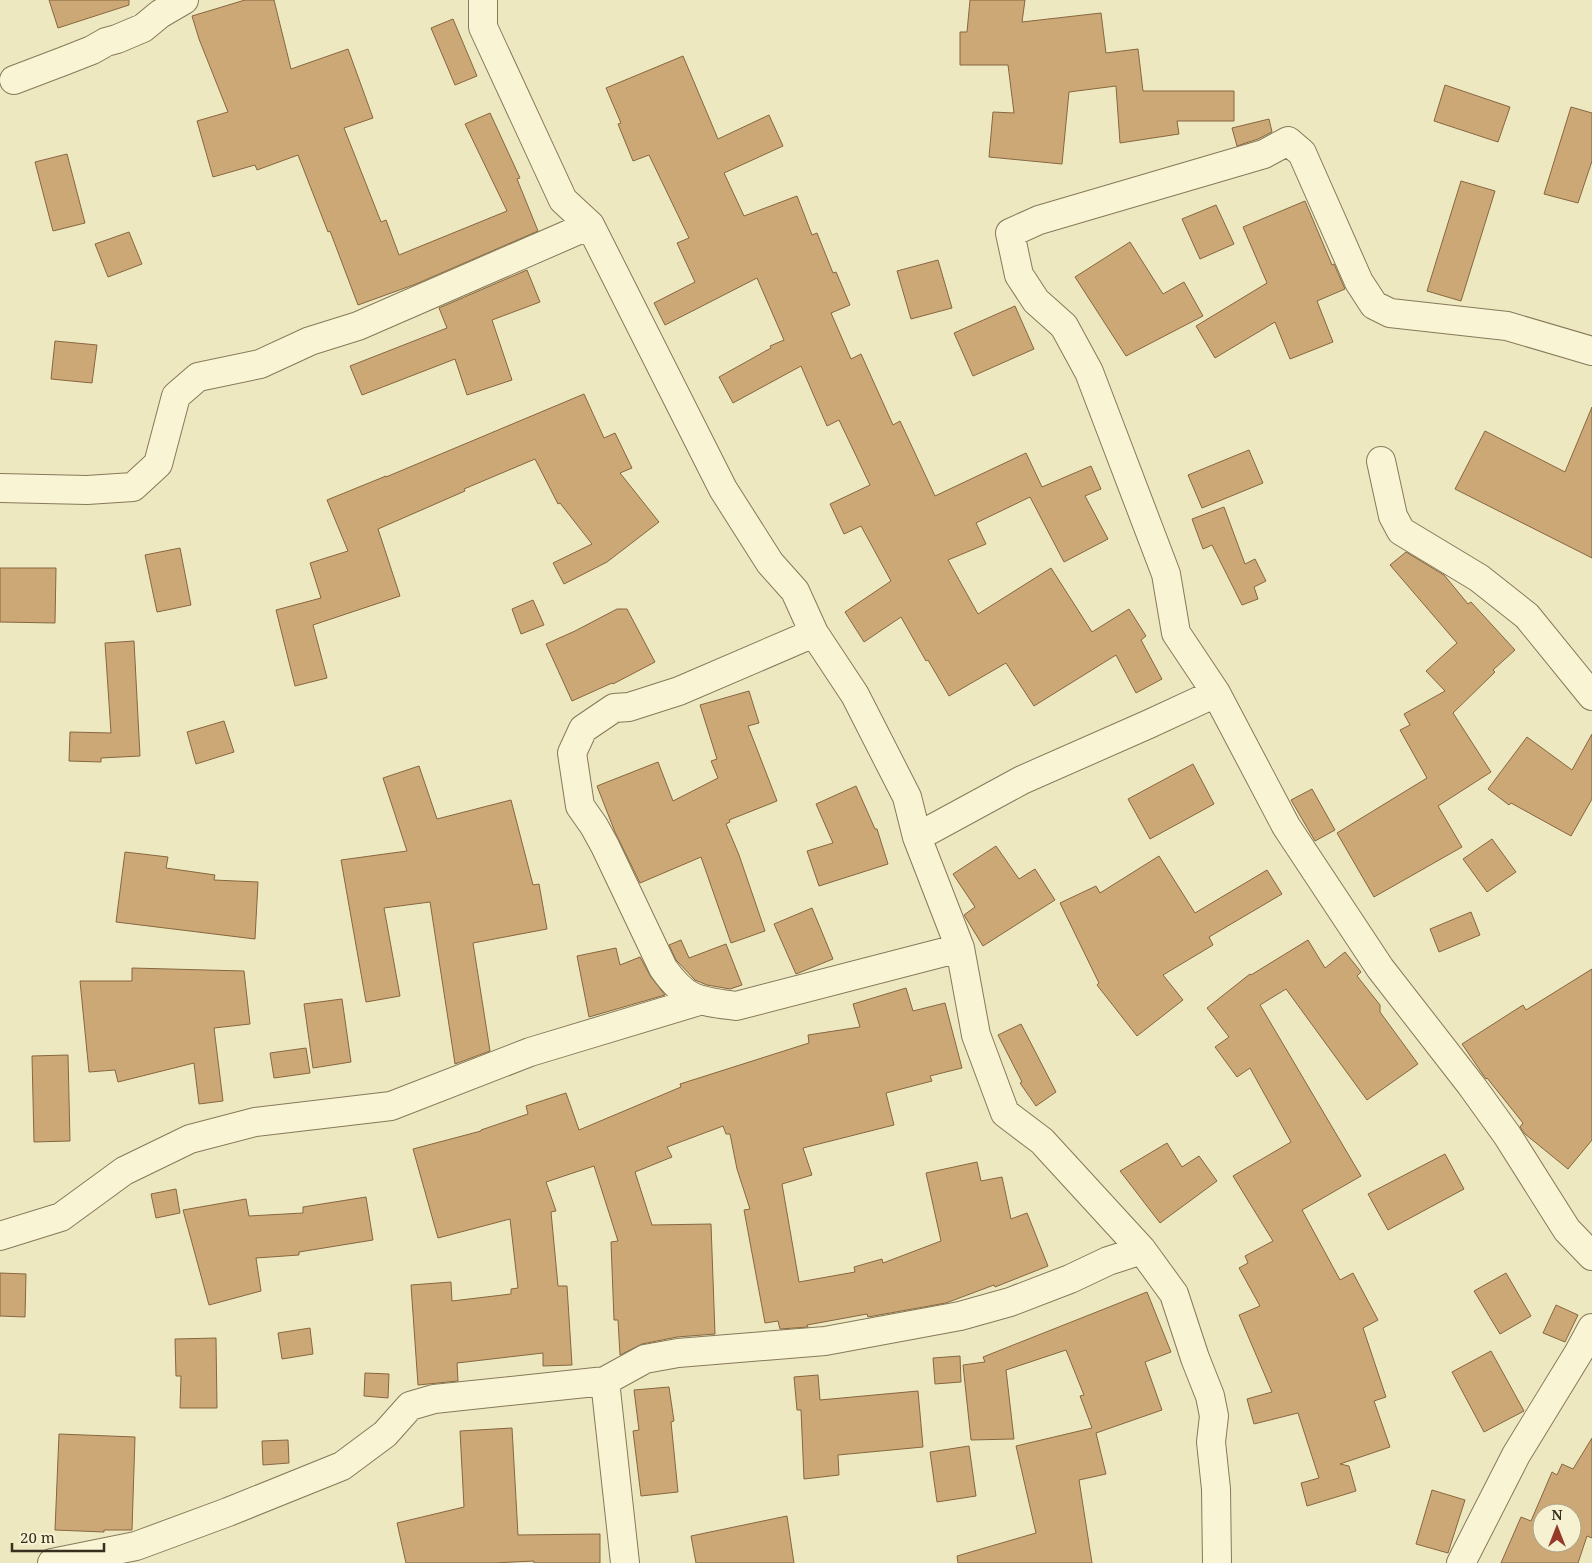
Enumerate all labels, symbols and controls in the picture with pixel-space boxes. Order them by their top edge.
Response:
north arrow [1532,1503,1582,1553]
text: N [1551,1505,1563,1524]
scale bar [12,1520,105,1552]
text: 20 m [20,1527,55,1547]

